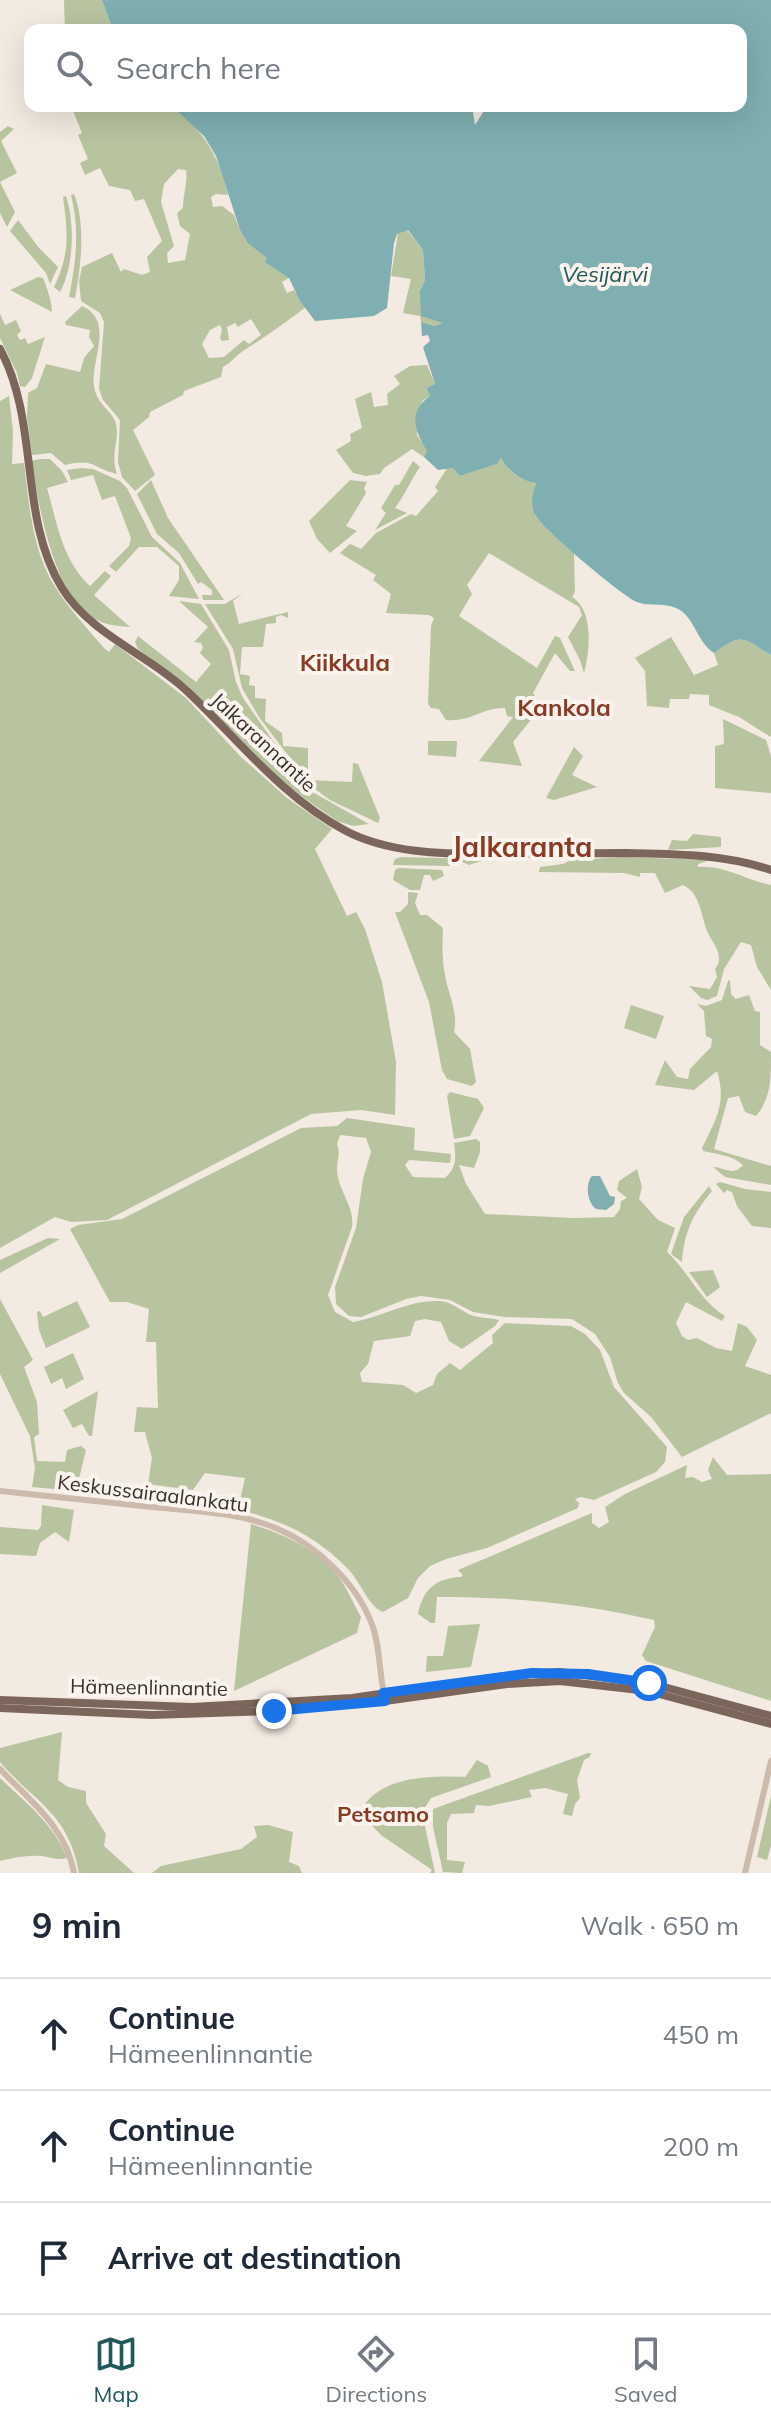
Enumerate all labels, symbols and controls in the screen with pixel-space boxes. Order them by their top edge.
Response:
search box [24,24,747,112]
icon: search [52,46,96,90]
text: Search here [116,49,281,87]
water label: Vesijärvi [562,260,649,288]
district label: Kiikkula [300,647,390,677]
street label: Jalkarannantie [206,687,322,797]
district label: Kankola [517,692,611,722]
district label: Jalkaranta [452,829,592,864]
street label: Keskussairaalankatu [56,1469,250,1517]
route start [631,1665,667,1701]
street label: Hämeenlinnantie [70,1673,228,1701]
route end [256,1693,292,1729]
district label: Petsamo [337,1800,429,1828]
text: 9 min [32,1904,122,1947]
text: Walk · 650 m [580,1909,739,1942]
text: Continue [108,1999,235,2037]
icon: ahead [32,2012,76,2056]
text: 450 m [663,2018,739,2051]
text: Hämeenlinnantie [108,2037,313,2070]
text: Continue [108,2111,235,2149]
icon: ahead [32,2124,76,2168]
text: 200 m [663,2130,739,2163]
text: Hämeenlinnantie [108,2149,313,2182]
icon: arrive [32,2236,76,2280]
text: Arrive at destination [108,2239,402,2277]
tab: Map [93,2332,139,2408]
tab: Directions [326,2332,427,2408]
tab: Saved [614,2332,678,2408]

